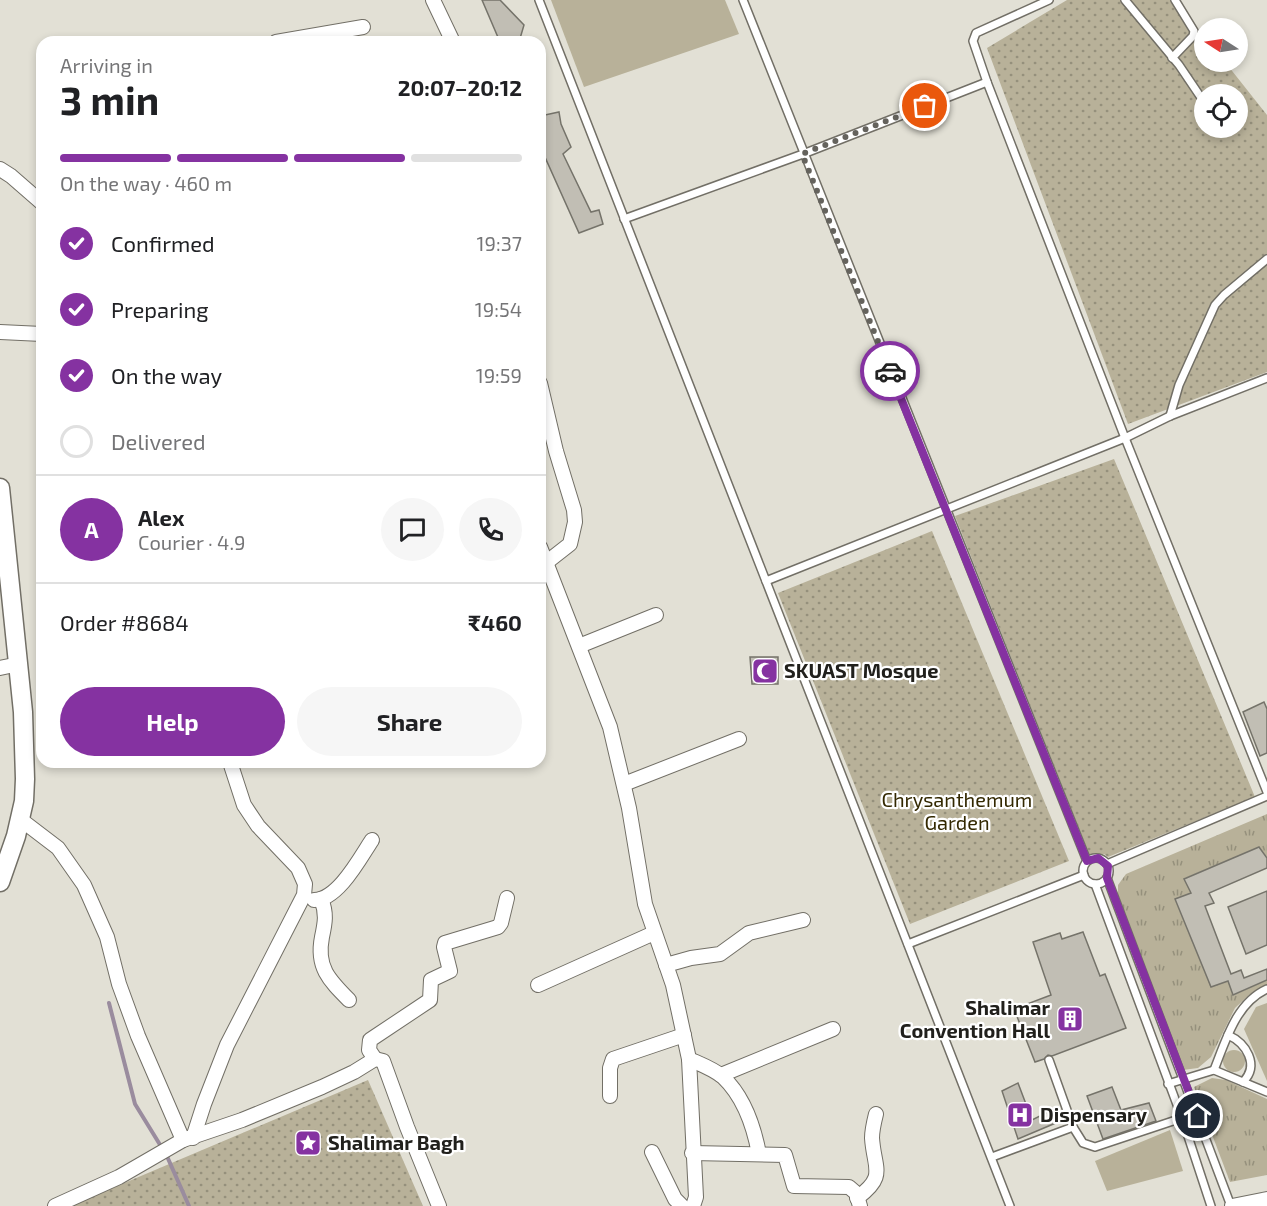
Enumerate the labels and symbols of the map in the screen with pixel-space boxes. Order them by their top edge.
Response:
north arrow [1194,18,1248,72]
pin [899,80,950,131]
courier [860,341,920,401]
mosque icon: SKUAST Mosque [750,656,780,686]
place label: SKUAST Mosque [784,658,938,682]
park label: Chrysanthemum Garden [882,787,1032,834]
place label: Shalimar Convention Hall [900,995,1050,1042]
building icon: Shalimar Convention Hall [1055,1004,1085,1034]
pin [1172,1090,1223,1141]
hospital icon: Dispensary [1005,1100,1035,1130]
place label: Dispensary [1040,1102,1148,1127]
place icon: Shalimar Bagh [293,1128,323,1158]
place label: Shalimar Bagh [328,1130,465,1154]

